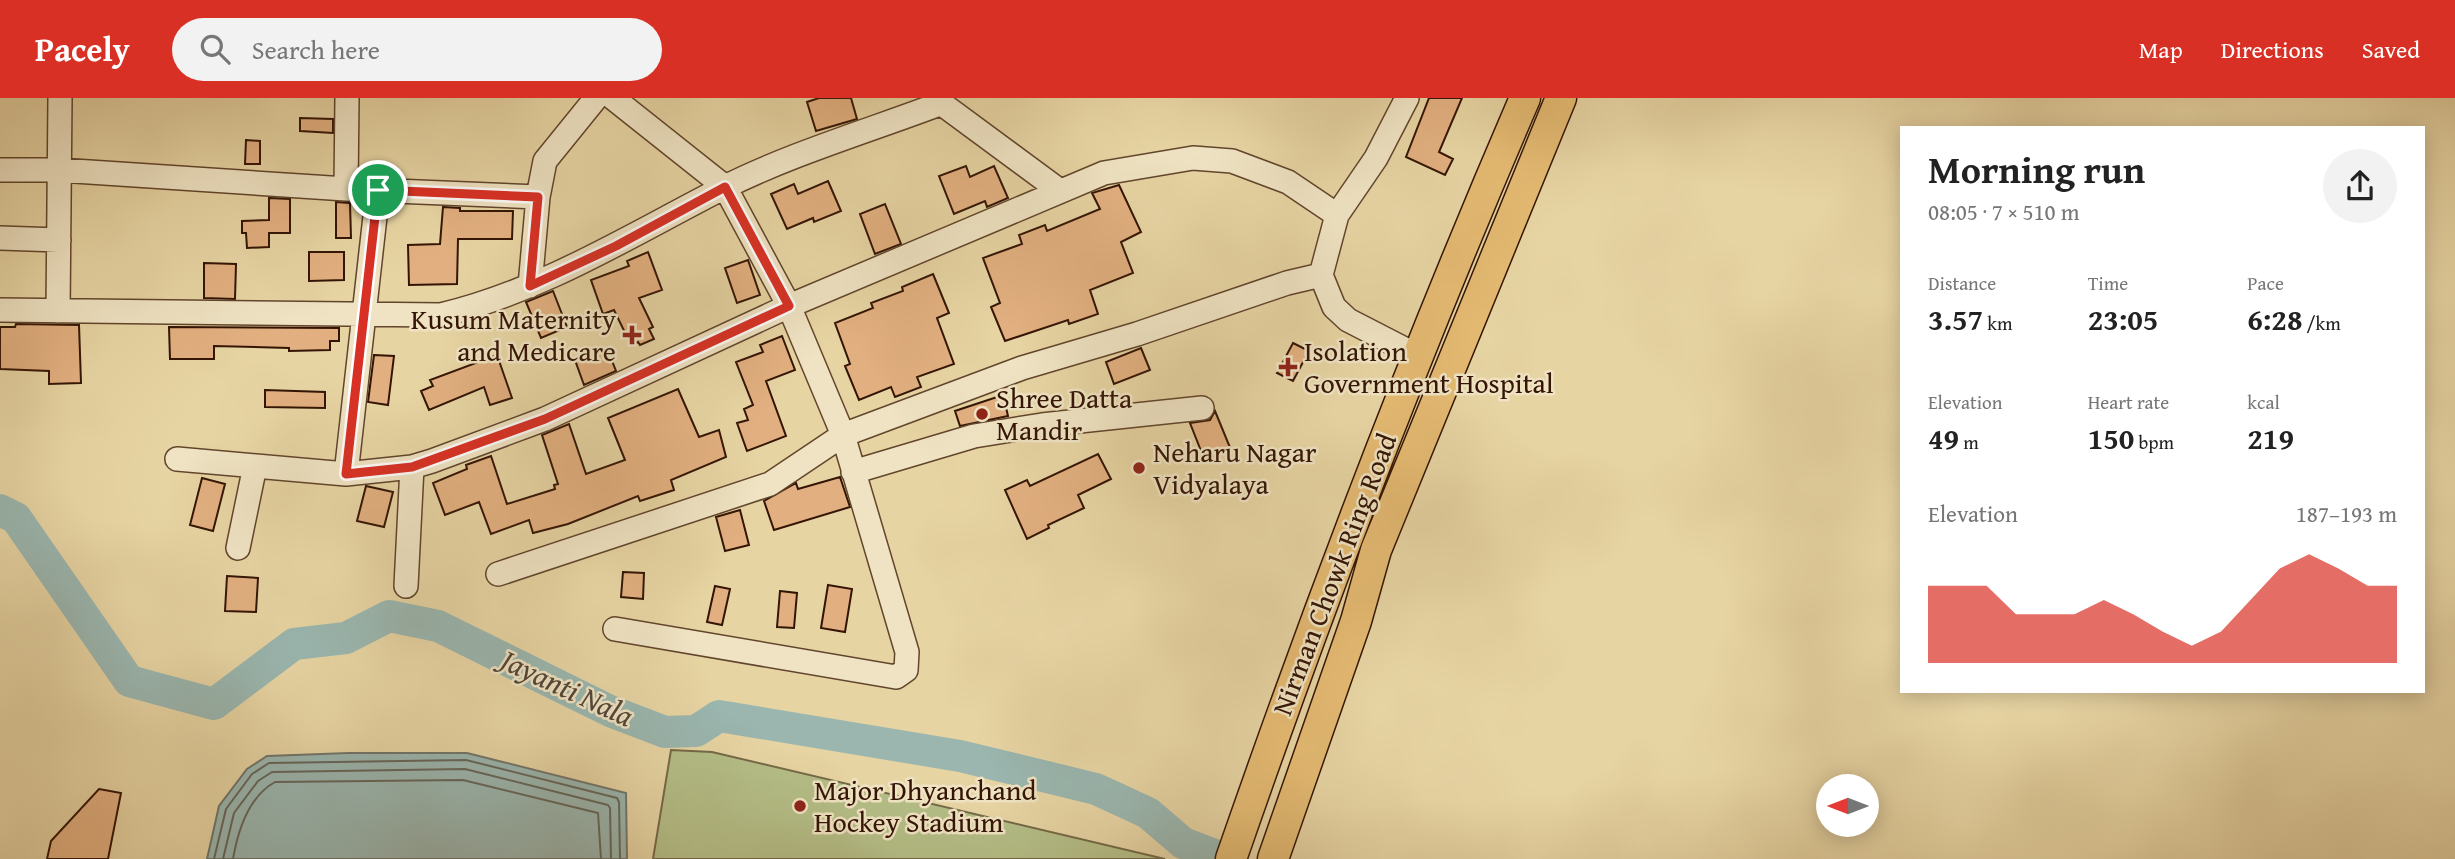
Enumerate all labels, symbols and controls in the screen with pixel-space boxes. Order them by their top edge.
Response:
search box [172,18,662,81]
text: Pacely [35,25,130,73]
icon: search [196,30,234,68]
text: Search here [252,30,380,69]
text: Map [2139,32,2183,67]
text: Directions [2221,32,2324,67]
text: Saved [2362,32,2420,67]
text: Morning run [1928,141,2145,197]
button: share [2323,149,2397,223]
pin [348,160,408,220]
icon: arrive [359,171,397,209]
text: 08:05 · 7 × 510 m [1928,195,2080,228]
text: Distance [1928,269,1996,297]
text: Time [2088,269,2128,297]
text: Pace [2247,269,2284,297]
text: 3.57 [1928,297,1983,341]
text: 23:05 [2088,297,2158,341]
text: 6:28 [2247,297,2302,341]
place label: Kusum Maternity and Medicare [411,298,616,371]
text: km [1983,309,2012,337]
text: /km [2302,309,2341,337]
marker: Kusum Maternity and Medicare [622,325,642,345]
place label: Isolation Government Hospital [1304,330,1554,403]
marker: Isolation Government Hospital [1278,357,1298,377]
place label: Shree Datta Mandir [996,377,1133,450]
text: Elevation [1928,388,2002,416]
text: Heart rate [2088,388,2169,416]
text: kcal [2247,388,2280,416]
marker: Shree Datta Mandir [974,406,990,422]
text: 49 [1928,416,1959,460]
text: 150 [2088,416,2134,460]
text: 219 [2247,416,2294,460]
street label: Nirman Chowk Ring Road [1261,427,1406,721]
text: m [1959,428,1979,456]
text: bpm [2134,428,2174,456]
place label: Neharu Nagar Vidyalaya [1153,431,1317,504]
marker: Neharu Nagar Vidyalaya [1131,460,1147,476]
text: Elevation [1928,497,2018,530]
text: 187–193 m [2296,497,2397,530]
water label: Jayanti Nala [489,635,641,737]
place label: Major Dhyanchand Hockey Stadium [814,769,1037,842]
north arrow [1816,774,1880,836]
map controls [1816,774,1879,837]
marker: Major Dhyanchand Hockey Stadium [792,798,808,814]

